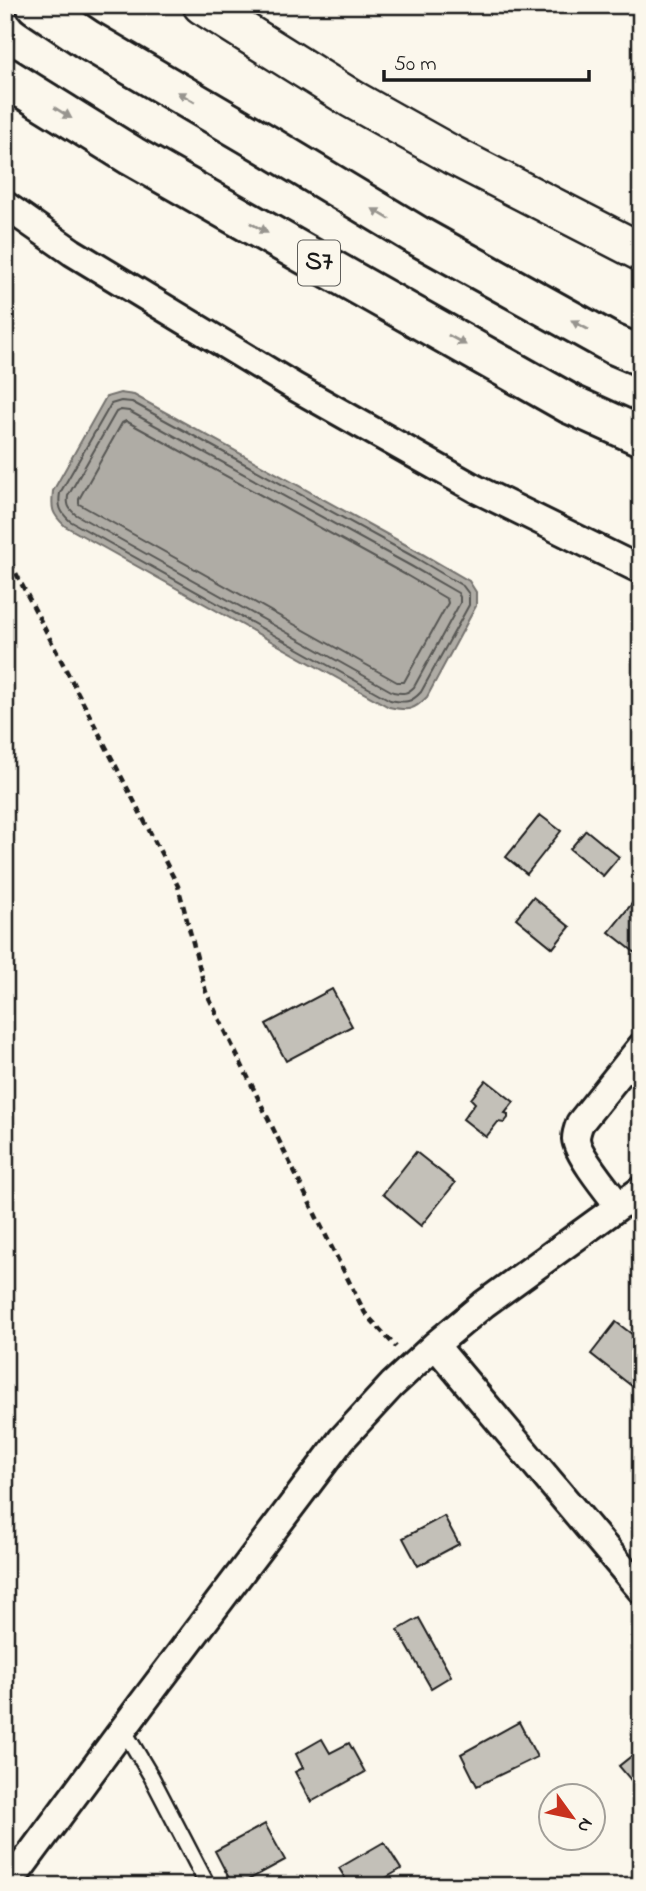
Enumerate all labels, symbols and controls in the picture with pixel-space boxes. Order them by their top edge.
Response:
scale bar [384,38,588,82]
text: 50 m [394,50,437,80]
one-way arrow [176,92,196,104]
one-way arrow [54,106,72,120]
one-way arrow [372,208,391,221]
one-way arrow [249,222,269,234]
road number: S7 [298,240,340,286]
one-way arrow [569,320,589,332]
one-way arrow [447,334,467,346]
north arrow [538,1783,608,1853]
text: N [569,1812,599,1838]

